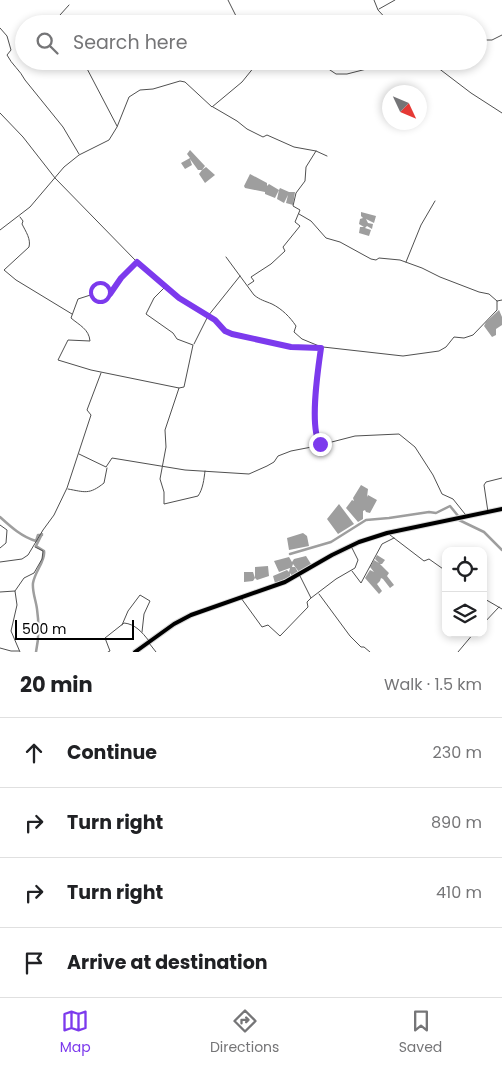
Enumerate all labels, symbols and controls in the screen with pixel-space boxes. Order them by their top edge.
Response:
search box [15,15,487,70]
icon: search [33,29,61,57]
text: Search here [73,29,187,56]
north arrow [382,85,427,130]
route start [89,281,112,304]
route end [309,433,332,456]
map controls [442,547,487,637]
button: locate [442,547,487,592]
button: layers [442,592,487,637]
scale bar [15,617,134,640]
text: 500 m [22,619,67,639]
text: 20 min [20,670,93,699]
text: Walk · 1.5 km [384,673,482,696]
icon: ahead [20,739,48,767]
text: Continue [67,739,157,766]
text: 230 m [433,741,482,764]
icon: right [20,809,48,837]
text: Turn right [67,809,163,836]
text: 890 m [431,811,482,834]
icon: right [20,879,48,907]
text: Turn right [67,879,163,906]
text: 410 m [436,881,482,904]
icon: arrive [20,949,48,977]
text: Arrive at destination [67,949,268,976]
tab: Map [60,1007,91,1058]
tab: Directions [210,1007,279,1058]
tab: Saved [399,1007,442,1058]

